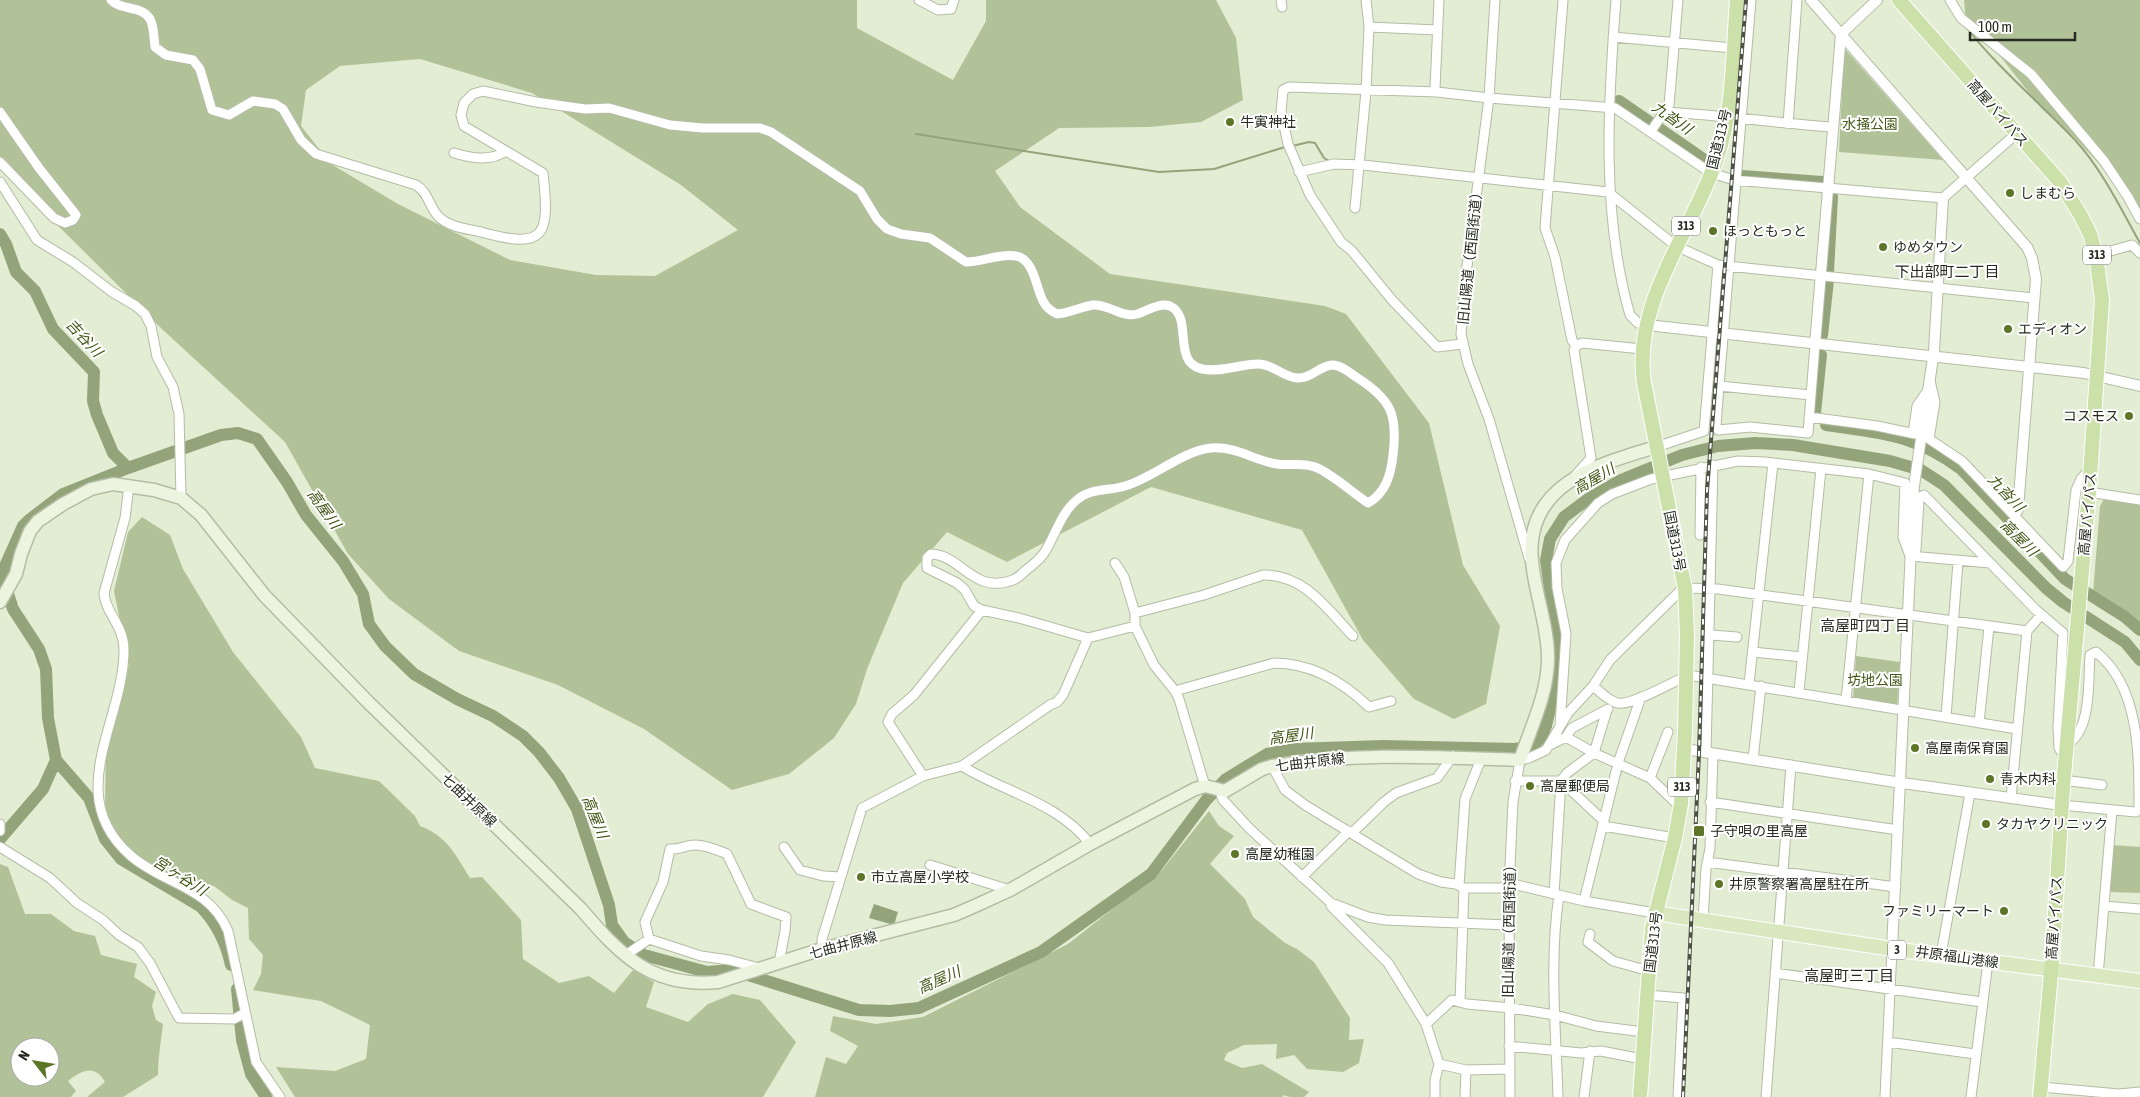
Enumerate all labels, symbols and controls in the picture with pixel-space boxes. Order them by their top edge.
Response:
scale bar [1970,10,2075,42]
text: 100 m [1978,18,2012,35]
street label: 高屋バイパス [1964,76,2032,150]
water label: 九沓川 [1649,98,1697,139]
street label: 国道313号 [1704,107,1734,171]
place label: 牛寅神社 [1240,114,1296,130]
marker: 牛寅神社 [1224,116,1236,128]
park label: 水掻公園 [1842,116,1898,132]
street label: 旧山陽道（西国街道） [1455,185,1485,325]
place label: しまむら [2020,185,2076,201]
marker: しまむら [2004,187,2016,199]
road number: 313 [1672,217,1700,236]
place label: ほっともっと [1723,223,1807,239]
marker: ほっともっと [1707,225,1719,237]
place label: ゆめタウン [1893,239,1963,255]
marker: ゆめタウン [1877,241,1889,253]
road number: 313 [2083,246,2111,264]
district label: 下出部町二丁目 [1894,263,2000,280]
water label: 吉谷川 [63,315,107,361]
place label: エディオン [2018,321,2087,337]
marker: エディオン [2002,323,2014,335]
place label: コスモス [2063,408,2119,424]
marker: コスモス [2123,410,2135,422]
water label: 高屋川 [1570,459,1619,497]
water label: 九沓川 [1985,470,2029,516]
street label: 高屋バイパス [2075,472,2099,556]
water label: 高屋川 [304,486,346,534]
street label: 国道313号 [1661,509,1689,573]
water label: 高屋川 [1997,516,2043,561]
district label: 高屋町四丁目 [1820,617,1910,634]
park label: 坊地公園 [1847,672,1903,688]
water label: 高屋川 [1267,724,1316,747]
place label: 高屋南保育園 [1925,740,2009,756]
marker: 高屋南保育園 [1909,742,1921,754]
street label: 七曲井原線 [1274,750,1346,774]
street label: 七曲井原線 [438,770,500,830]
place label: 青木内科 [2000,771,2056,787]
marker: 青木内科 [1984,773,1996,785]
place label: 高屋郵便局 [1540,778,1610,794]
road number: 313 [1668,778,1696,796]
marker: 高屋郵便局 [1524,780,1536,792]
water label: 高屋川 [579,793,613,843]
place label: タカヤクリニック [1996,816,2108,832]
marker: タカヤクリニック [1980,818,1992,830]
place label: 子守唄の里高屋 [1710,823,1808,839]
marker: 子守唄の里高屋 [1692,824,1706,838]
place label: 高屋幼稚園 [1245,846,1315,862]
marker: 高屋幼稚園 [1229,848,1241,860]
water label: 宮ヶ谷川 [150,852,212,900]
street label: 旧山陽道（西国街道） [1500,858,1518,998]
place label: 市立高屋小学校 [871,869,969,885]
marker: 市立高屋小学校 [855,871,867,883]
place label: 井原警察署高屋駐在所 [1729,876,1869,892]
street label: 高屋バイパス [2043,876,2065,960]
marker: 井原警察署高屋駐在所 [1713,878,1725,890]
place label: ファミリーマート [1882,903,1994,919]
marker: ファミリーマート [1998,905,2010,917]
street label: 国道313号 [1641,910,1665,974]
street label: 七曲井原線 [807,928,879,962]
road number: 3 [1888,940,1906,960]
street label: 井原福山港線 [1914,943,2000,971]
water label: 高屋川 [915,962,965,996]
district label: 高屋町三丁目 [1804,967,1894,984]
north arrow [10,1037,60,1087]
text: N [15,1048,33,1063]

